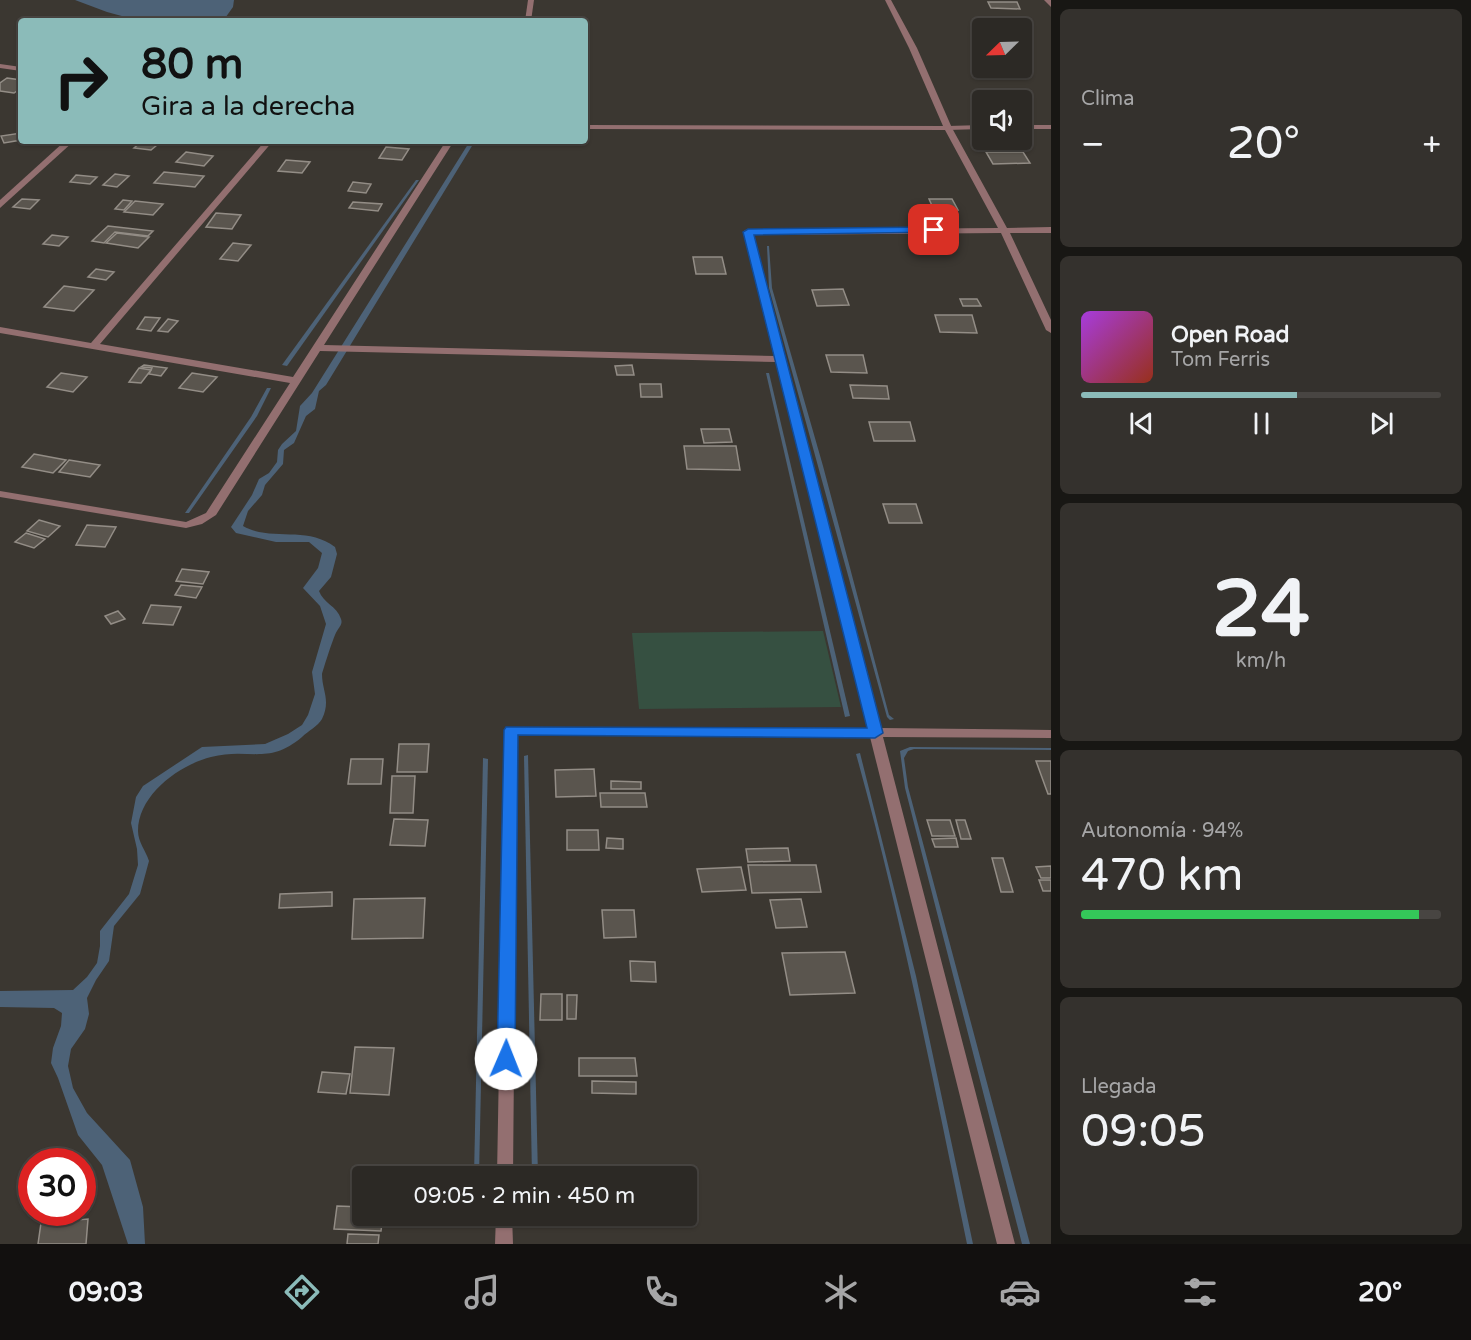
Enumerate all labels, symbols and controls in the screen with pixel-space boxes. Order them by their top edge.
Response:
north arrow [972,18,1032,78]
map controls [972,18,1032,150]
text: 80 m [141,39,243,90]
icon: right [42,42,120,120]
text: Clima [1081,87,1134,111]
text: Gira a la derecha [141,90,355,123]
button: sound [972,90,1032,150]
text: 20° [1227,117,1300,171]
text: − [1081,125,1105,164]
text: + [1422,125,1441,164]
pin [908,204,959,255]
icon: arrive [917,213,950,246]
text: Open Road [1171,322,1289,348]
text: Tom Ferris [1171,348,1270,372]
icon: previous [1125,407,1158,440]
icon: pause [1245,407,1278,440]
icon: next [1365,407,1398,440]
text: 24 [1212,563,1310,657]
text: km/h [1236,649,1286,673]
text: Autonomía · 94% [1081,819,1243,843]
text: 470 km [1081,849,1243,903]
position arrow [474,1027,538,1091]
text: Llegada [1081,1075,1157,1099]
text: 09:05 [1081,1105,1206,1159]
speed limit sign: 30 [18,1148,96,1226]
text: 09:05 · 2 min · 450 m [414,1183,635,1209]
icon: directions [281,1271,323,1313]
icon: music [461,1271,503,1313]
icon: phone [640,1271,682,1313]
icon: climate [820,1271,862,1313]
icon: car [999,1271,1041,1313]
icon: filters [1179,1271,1221,1313]
text: 09:03 [69,1276,144,1309]
text: 20° [1358,1276,1402,1309]

